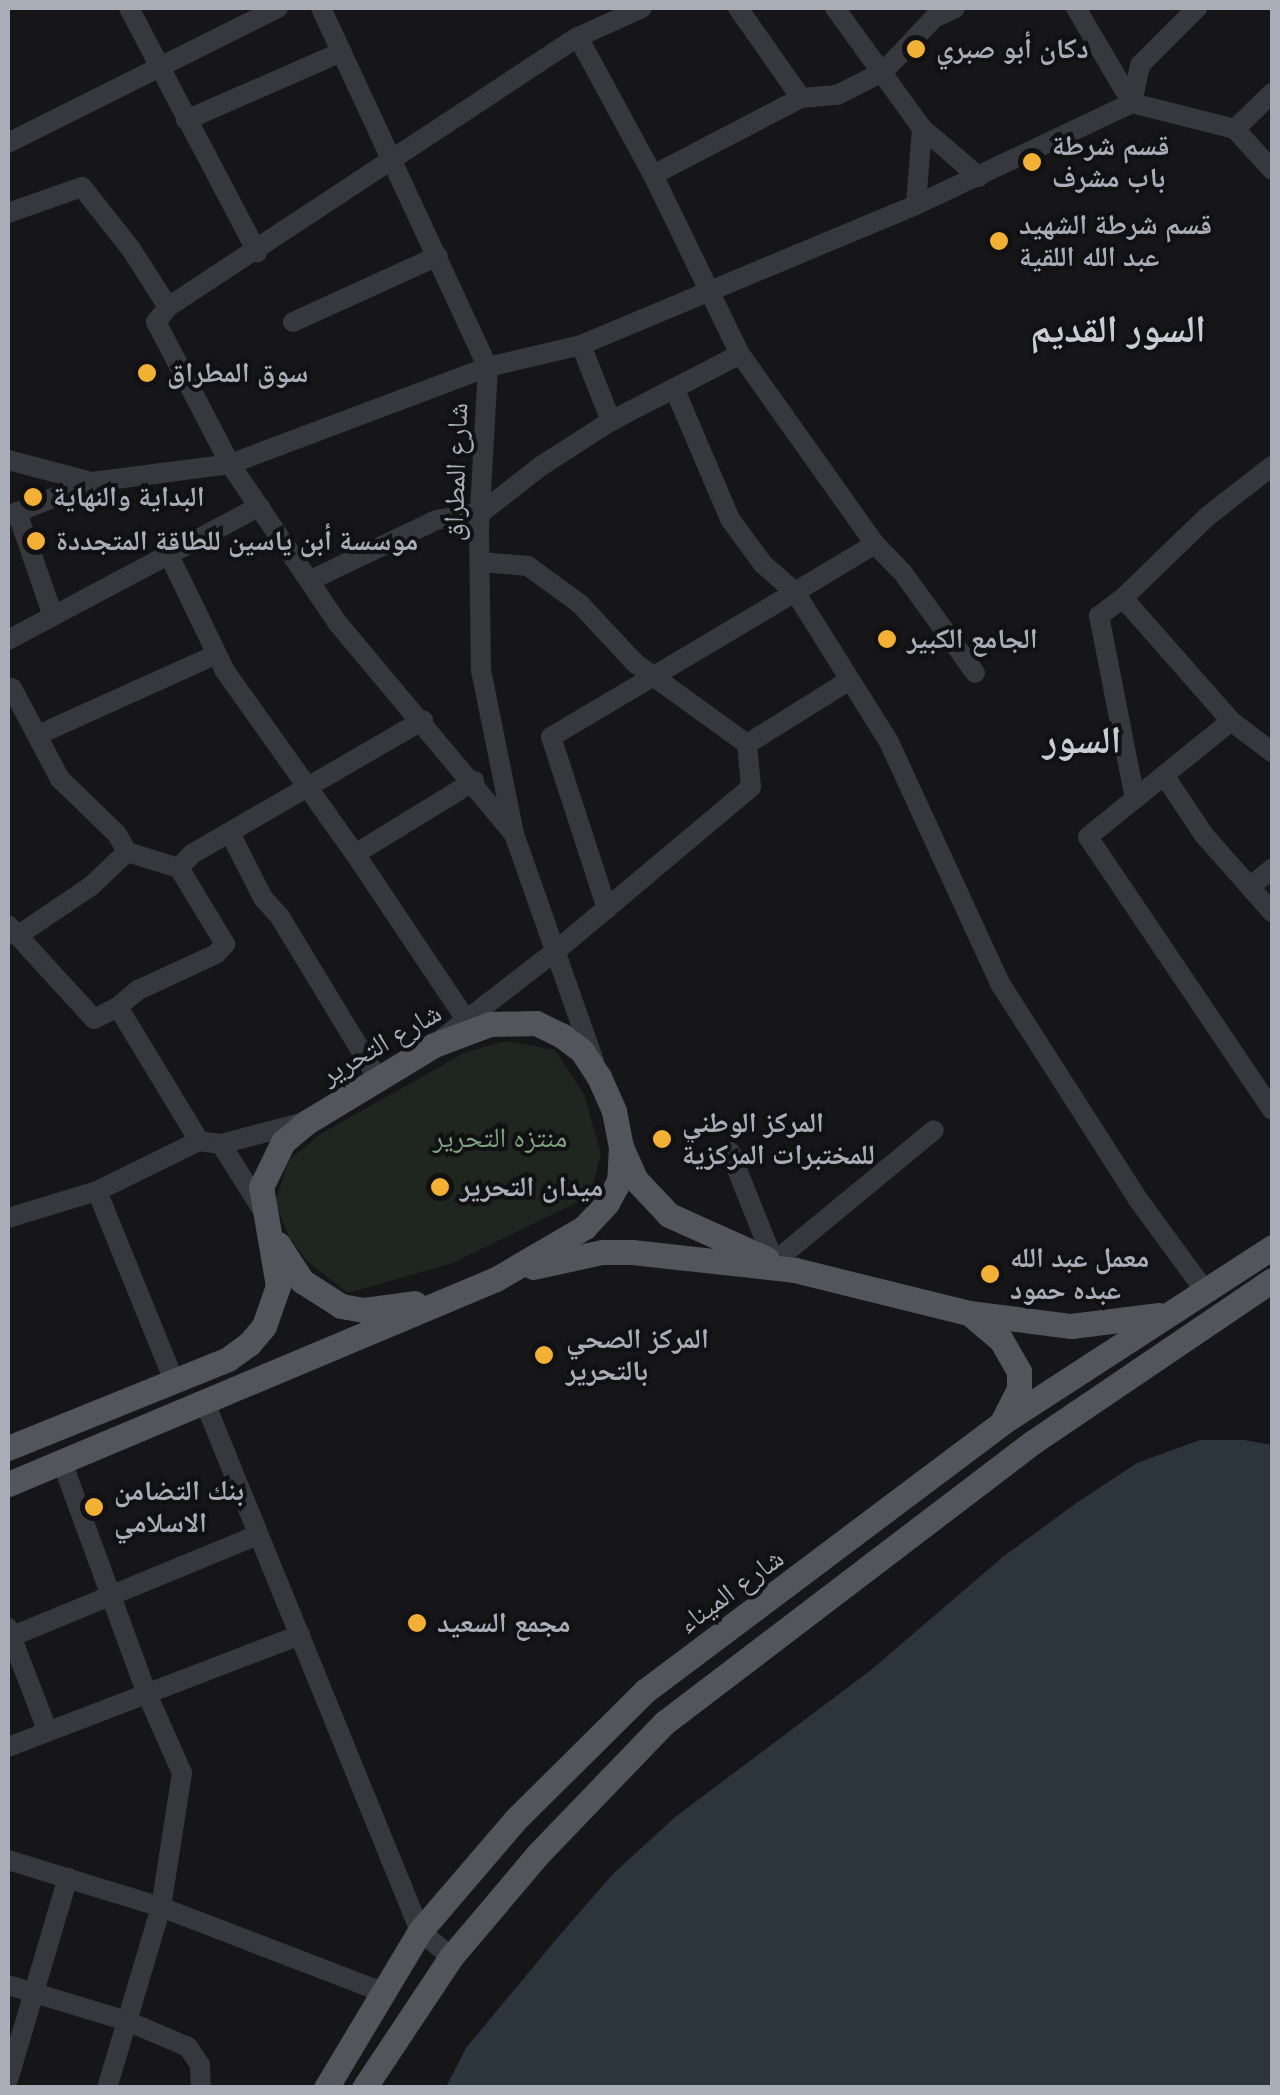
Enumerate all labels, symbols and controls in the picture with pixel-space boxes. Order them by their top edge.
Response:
place label: دكان أبو صبري [936,32,1089,66]
marker: دكان أبو صبري [905,38,927,60]
place label: قسم شرطة باب مشرف [1052,129,1169,195]
marker: قسم شرطة باب مشرف [1021,151,1043,173]
place label: قسم شرطة الشهيد عبد الله اللقية [1019,208,1212,274]
marker: قسم شرطة الشهيد عبد الله اللقية [988,230,1010,252]
district label: السور القديم [1030,308,1206,354]
place label: سوق المطراق [167,356,308,390]
marker: سوق المطراق [136,362,158,384]
street label: شارع المطراق [437,402,475,542]
place label: البداية والنهاية [53,480,205,514]
marker: البداية والنهاية [22,486,44,508]
place label: موسسة أبن ياسين للطاقة المتجددة [56,524,418,558]
marker: موسسة أبن ياسين للطاقة المتجددة [25,530,47,552]
place label: الجامع الكبير [907,622,1038,656]
marker: الجامع الكبير [876,628,898,650]
district label: السور [1043,719,1121,765]
street label: شارع التحرير [315,996,447,1092]
place label: المركز الوطني للمختبرات المركزية [682,1106,875,1172]
park label: منتزه التحرير [433,1121,567,1155]
marker: المركز الوطني للمختبرات المركزية [651,1128,673,1150]
place label: ميدان التحرير [460,1170,603,1204]
marker: ميدان التحرير [429,1176,451,1198]
place label: معمل عبد الله عبده حمود [1010,1241,1149,1307]
marker: معمل عبد الله عبده حمود [979,1263,1001,1285]
place label: المركز الصحي بالتحرير [566,1322,709,1388]
marker: المركز الصحي بالتحرير [531,1342,557,1368]
place label: بنك التضامن الاسلامي [114,1474,244,1540]
marker: بنك التضامن الاسلامي [83,1496,105,1518]
street label: شارع الميناء [672,1541,790,1641]
place label: مجمع السعيد [437,1606,571,1640]
marker: مجمع السعيد [406,1612,428,1634]

